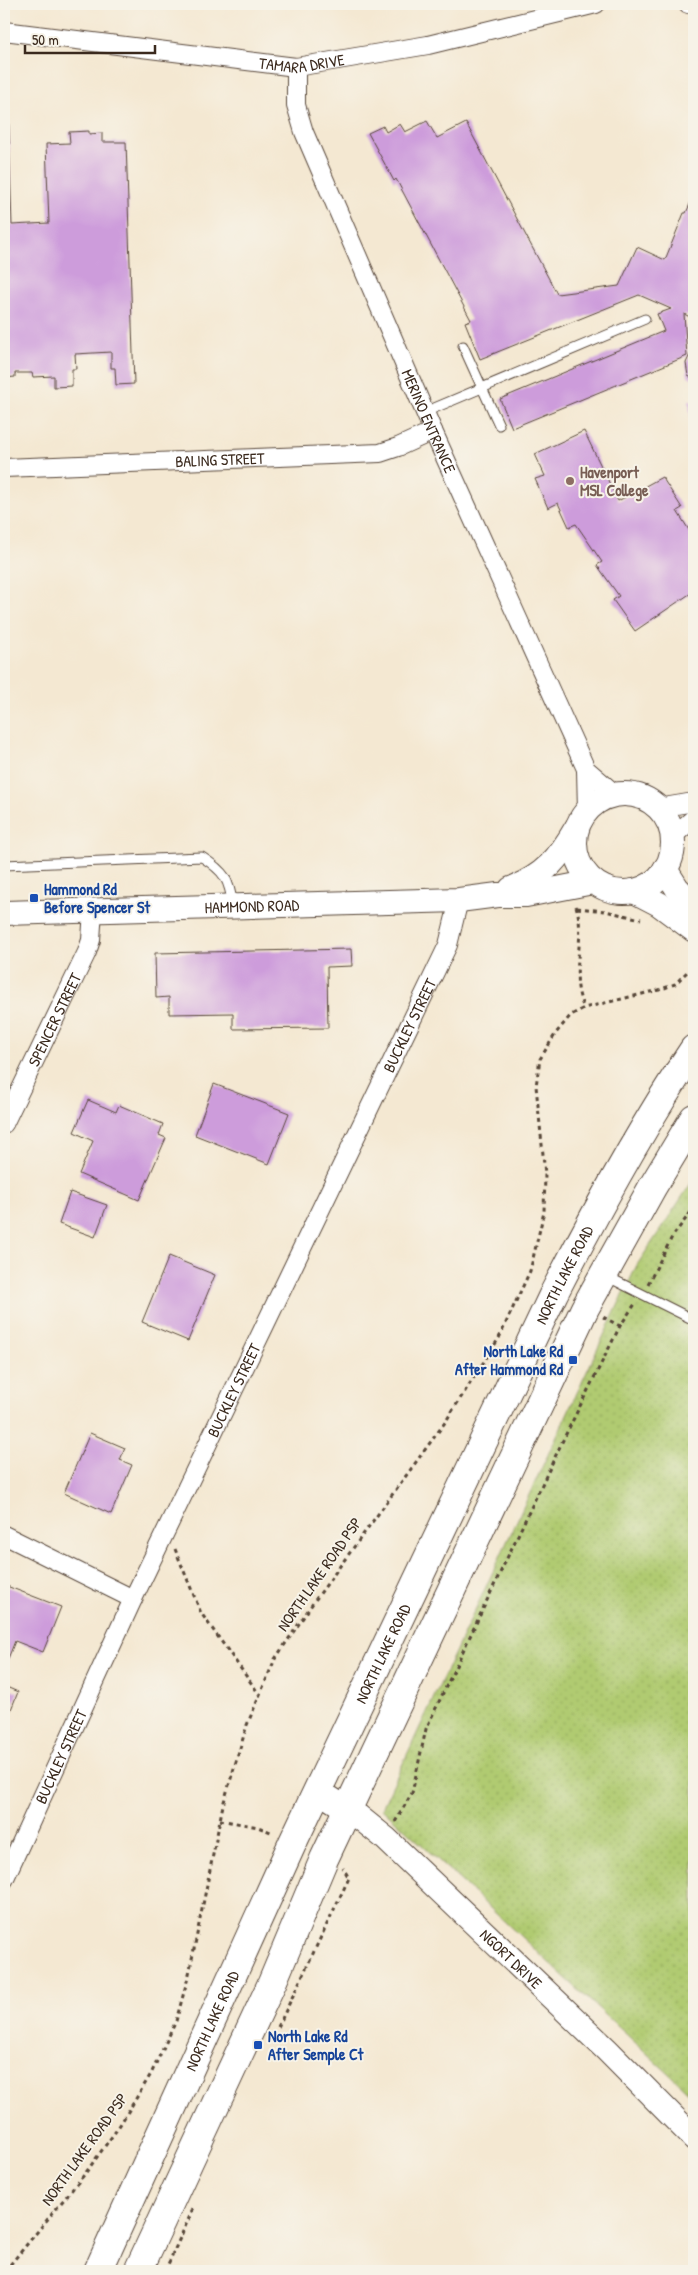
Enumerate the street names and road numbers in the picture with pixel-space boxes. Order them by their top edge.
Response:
street label: TAMARA DRIVE [258,48,346,78]
street label: MERINO ENTRANCE [397,366,462,476]
street label: BALING STREET [175,447,265,472]
street label: HAMMOND ROAD [204,894,300,918]
street label: SPENCER STREET [23,969,87,1070]
street label: BUCKLEY STREET [377,974,442,1076]
street label: NORTH LAKE ROAD [530,1221,599,1328]
street label: BUCKLEY STREET [202,1339,266,1441]
street label: NORTH LAKE ROAD PSP [272,1513,366,1635]
street label: NORTH LAKE ROAD [350,1600,416,1707]
street label: BUCKLEY STREET [30,1705,92,1807]
street label: NGORT DRIVE [475,1924,547,1994]
street label: NORTH LAKE ROAD [179,1967,244,2074]
street label: NORTH LAKE ROAD PSP [36,2088,132,2210]

